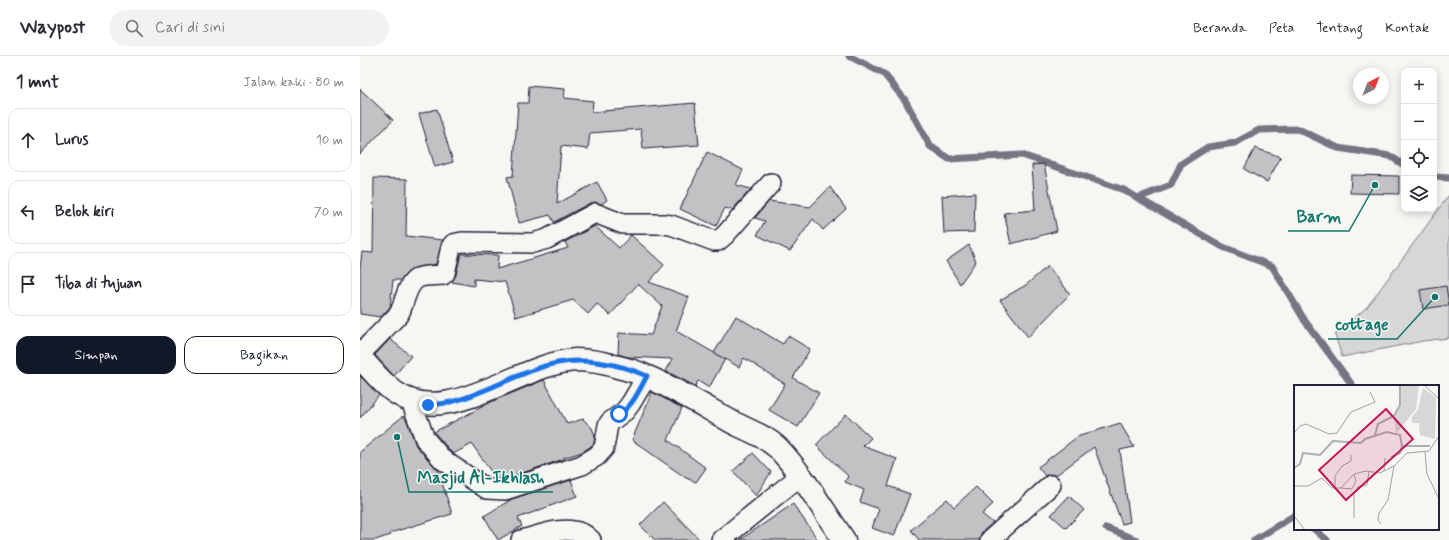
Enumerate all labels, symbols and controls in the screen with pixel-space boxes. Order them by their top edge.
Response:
search box [109,10,389,46]
text: Waypost [20,15,85,40]
icon: search [123,17,145,39]
text: Cari di sini [155,18,225,38]
text: Beranda [1193,19,1247,37]
text: Peta [1269,19,1294,37]
text: Tentang [1316,19,1363,37]
text: Kontak [1385,19,1429,37]
north arrow [1353,68,1389,104]
map controls [1401,68,1437,212]
button: + [1401,68,1437,104]
text: 1 mnt [16,71,59,93]
text: Jalan kaki · 80 m [243,74,344,91]
button: − [1401,104,1437,140]
icon: ahead [17,129,39,151]
text: Lurus [55,130,88,150]
text: 10 m [316,132,343,149]
button: locate [1401,140,1437,176]
button: layers [1401,176,1437,212]
icon: left [17,201,39,223]
text: Belok kiri [55,202,114,222]
callout: Barm [1288,202,1349,231]
text: 70 m [314,204,343,221]
text: Barm [1297,206,1341,228]
icon: arrive [17,273,39,295]
text: Tiba di tujuan [55,274,142,294]
callout: cottage [1328,310,1397,339]
text: cottage [1335,314,1389,337]
button: Simpan [16,336,176,374]
button: Bagikan [184,336,344,374]
inset map [1294,385,1439,530]
route end [419,396,437,414]
route start [610,405,628,423]
callout: Masjid Al-Ikhlash [409,463,553,492]
text: Masjid Al-Ikhlash [417,467,545,490]

